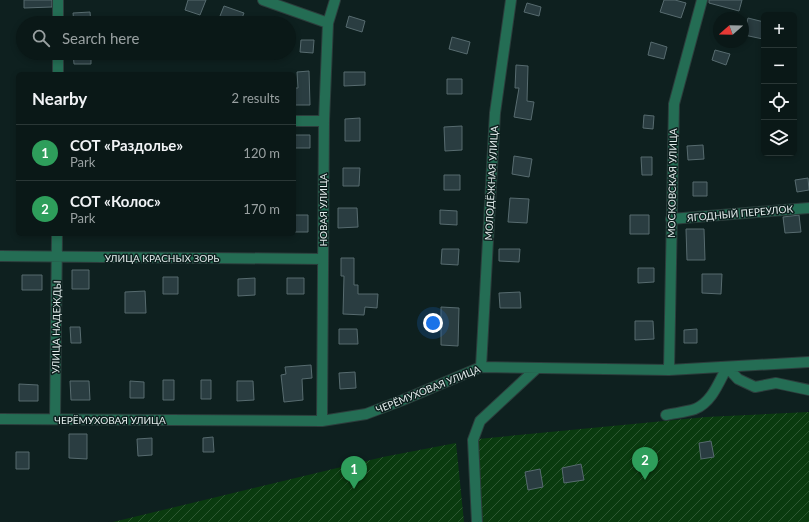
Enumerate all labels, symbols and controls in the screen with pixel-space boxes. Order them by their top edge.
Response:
north arrow [713,12,749,48]
map controls [761,12,797,156]
button: + [761,12,797,48]
search box [16,16,296,60]
icon: search [30,27,52,49]
text: Search here [62,29,139,47]
button: − [761,48,797,84]
button: locate [761,84,797,120]
text: Nearby [32,88,87,109]
text: 2 results [232,90,280,106]
button: layers [761,120,797,156]
street label: МОЛОДЁЖНАЯ УЛИЦА [482,125,500,241]
street label: МОСКОВСКАЯ УЛИЦА [665,128,679,238]
text: СОТ «Раздолье» [70,136,183,154]
text: 1 [41,145,49,161]
text: 120 m [243,145,280,161]
text: Park [70,154,95,170]
street label: НОВАЯ УЛИЦА [317,173,329,247]
text: СОТ «Колос» [70,192,161,210]
text: 2 [41,201,49,217]
text: 170 m [243,201,280,217]
street label: ЯГОДНЫЙ ПЕРЕУЛОК [685,202,794,224]
text: Park [70,210,95,226]
street label: УЛИЦА КРАСНЫХ ЗОРЬ [105,252,219,264]
street label: УЛИЦА НАДЕЖДЫ [49,280,63,374]
your location [423,313,443,333]
street label: ЧЕРЁМУХОВАЯ УЛИЦА [374,362,482,415]
street label: ЧЕРЁМУХОВАЯ УЛИЦА [54,414,166,426]
pin: 2 [632,447,658,480]
pin: 1 [341,456,367,489]

